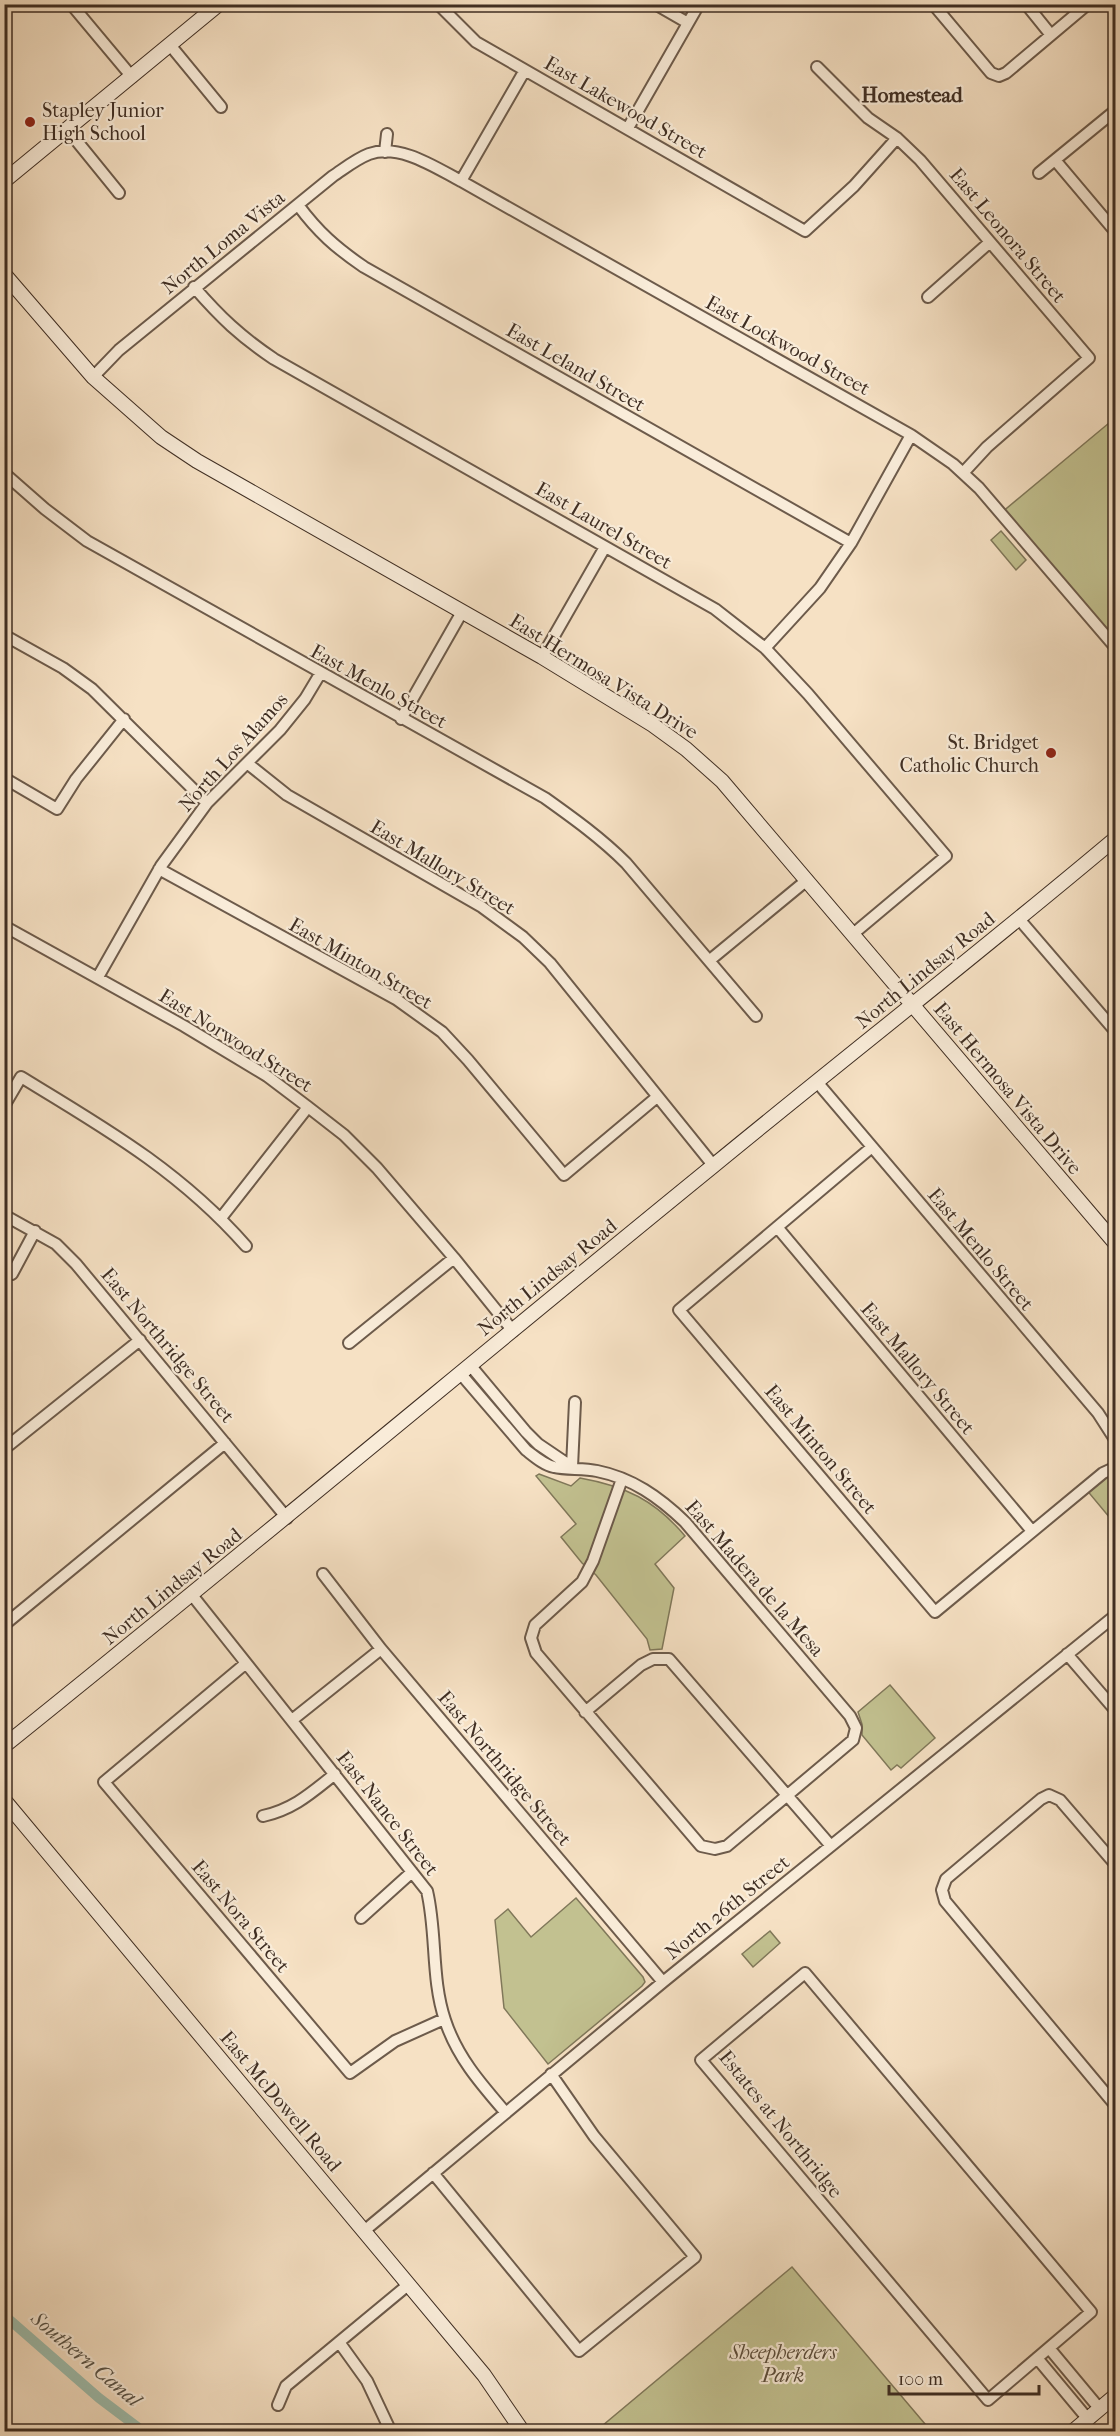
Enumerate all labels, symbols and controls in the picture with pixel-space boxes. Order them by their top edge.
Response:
street label: East Lakewood Street [540,51,711,163]
district label: Homestead [861,83,963,107]
place label: Stapley Junior High School [42,99,164,145]
marker: Stapley Junior High School [23,115,37,129]
street label: East Leonora Street [945,163,1071,307]
street label: North Loma Vista [157,185,290,299]
street label: East Lockwood Street [702,291,874,400]
street label: East Leland Street [502,318,649,417]
street label: East Laurel Street [531,477,676,574]
street label: East Hermosa Vista Drive [505,609,702,744]
street label: East Menlo Street [307,639,451,733]
street label: North Los Alamos [174,688,293,816]
place label: St. Bridget Catholic Church [899,731,1040,777]
marker: St. Bridget Catholic Church [1044,746,1058,760]
street label: East Mallory Street [366,815,519,920]
street label: North Lindsay Road [851,907,1000,1034]
street label: East Minton Street [285,913,437,1014]
street label: East Norwood Street [155,984,317,1097]
street label: East Hermosa Vista Drive [929,998,1086,1179]
street label: East Menlo Street [923,1184,1038,1315]
street label: North Lindsay Road [473,1214,622,1341]
street label: East Northridge Street [96,1263,239,1427]
street label: East Mallory Street [856,1298,979,1439]
street label: East Minton Street [760,1380,881,1519]
street label: East Madera de la Mesa [681,1496,829,1662]
street label: North Lindsay Road [98,1523,247,1650]
street label: East Northridge Street [433,1686,576,1850]
street label: East Nance Street [332,1747,443,1880]
street label: North 26th Street [661,1850,794,1964]
street label: East Nora Street [187,1855,294,1977]
street label: East McDowell Road [215,2026,347,2177]
street label: Estates at Northridge [714,2046,847,2203]
water label: Southern Canal [26,2306,148,2414]
park label: Sheepherders Park [728,2341,837,2387]
scale bar [889,2358,1039,2396]
text: 100 m [898,2369,943,2390]

